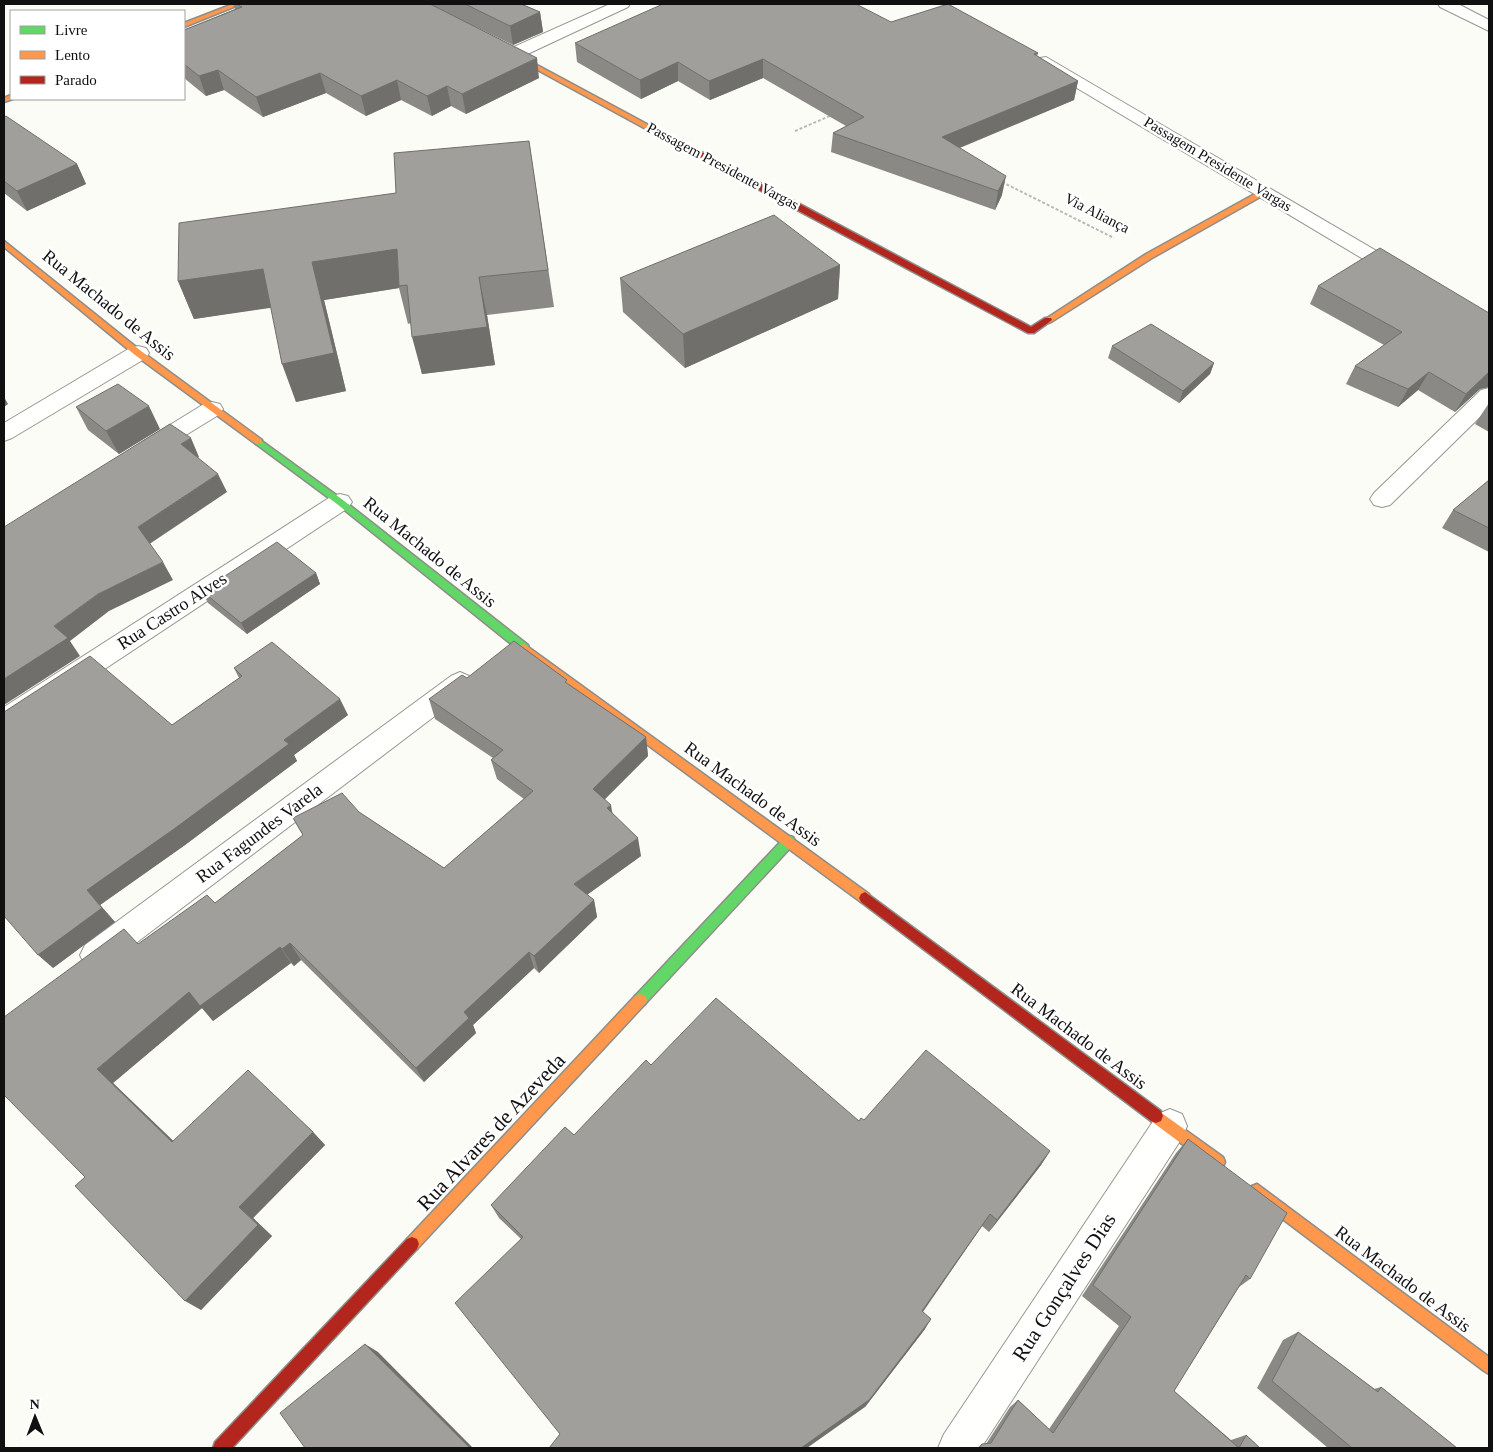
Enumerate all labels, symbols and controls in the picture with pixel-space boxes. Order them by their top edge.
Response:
legend [10,10,185,100]
text: Livre [55,22,88,38]
text: Lento [55,47,90,63]
text: Parado [55,72,97,88]
street label: Passagem Presidente Vargas [1141,114,1295,215]
street label: Passagem Presidente Vargas [644,119,802,213]
street label: Via Aliança [1062,190,1132,236]
street label: Rua Machado de Assis [39,245,179,365]
street label: Rua Machado de Assis [360,492,500,612]
street label: Rua Castro Alves [114,568,230,654]
street label: Rua Machado de Assis [681,738,825,850]
street label: Rua Fagundes Varela [192,779,326,887]
street label: Rua Machado de Assis [1007,979,1151,1093]
street label: Rua Alvares de Azeveda [412,1048,570,1215]
street label: Rua Gonçalves Dias [1007,1209,1121,1365]
street label: Rua Machado de Assis [1331,1222,1475,1336]
north arrow [10,1392,60,1442]
text: N [30,1397,40,1412]

